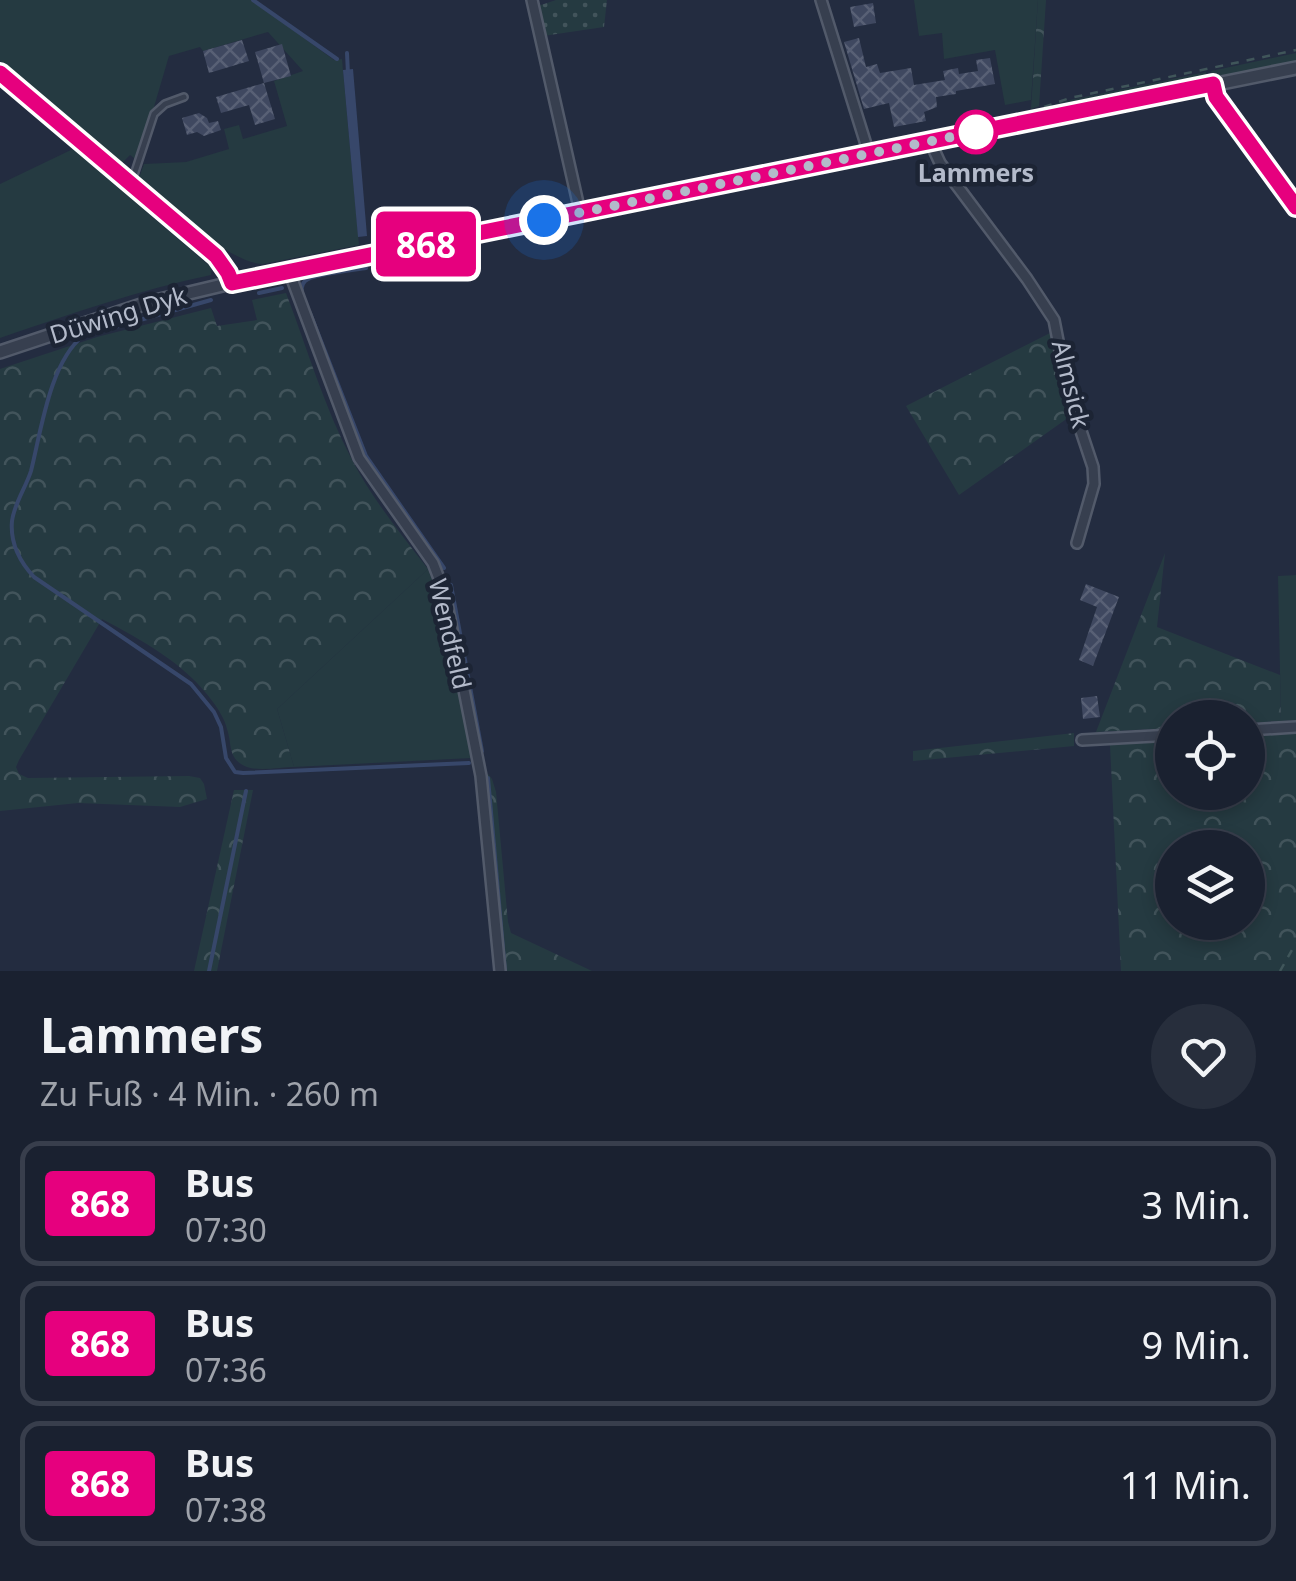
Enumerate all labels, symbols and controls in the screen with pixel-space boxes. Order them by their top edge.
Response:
marker: Lammers [955,111,997,153]
place label: Lammers [918,155,1034,189]
your location [519,195,569,245]
line badge: 868 [368,212,484,276]
text: 868 [396,221,456,268]
street label: Düwing Dyk [45,277,191,351]
street label: Almsick [1045,336,1099,432]
street label: Wendfeld [422,575,480,692]
map controls [1155,700,1265,940]
button: locate [1155,700,1265,810]
button: layers [1155,830,1265,940]
text: Lammers [40,1002,263,1067]
button: heart [1151,1004,1256,1109]
text: Zu Fuß · 4 Min. · 260 m [40,1072,379,1115]
text: Bus [185,1156,254,1208]
text: 3 Min. [1141,1178,1251,1230]
text: 868 [70,1180,130,1227]
text: 07:30 [185,1208,267,1251]
text: Bus [185,1296,254,1348]
text: 9 Min. [1141,1318,1251,1370]
text: 868 [70,1320,130,1367]
text: 07:36 [185,1348,267,1391]
text: Bus [185,1436,254,1488]
text: 11 Min. [1120,1458,1251,1510]
text: 868 [70,1460,130,1507]
text: 07:38 [185,1488,267,1531]

